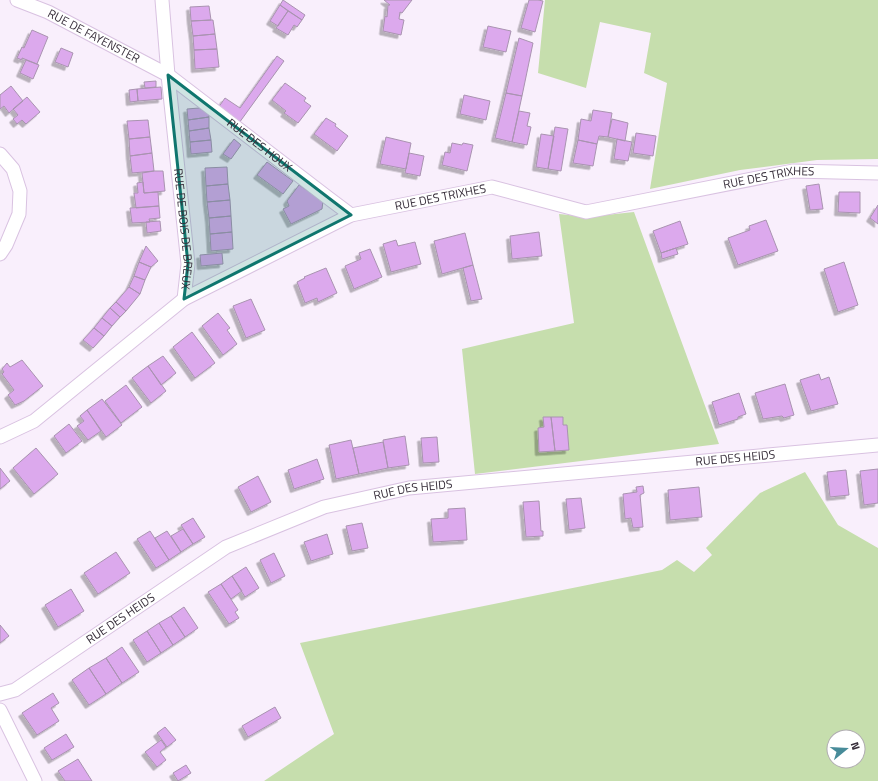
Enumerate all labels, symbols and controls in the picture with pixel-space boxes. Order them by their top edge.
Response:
street label: RUE DE FAYENSTER [44,3,144,68]
street label: RUE DES HOUX [223,113,297,176]
street label: RUE DES TRIXHES [721,161,815,194]
street label: RUE DE BOIS DE BREUX [169,167,198,291]
street label: RUE DES TRIXHES [393,178,488,215]
street label: RUE DES HEIDS [695,444,776,471]
street label: RUE DES HEIDS [371,474,453,505]
street label: RUE DES HEIDS [82,588,159,648]
north arrow [826,729,866,769]
text: N [847,740,864,752]

